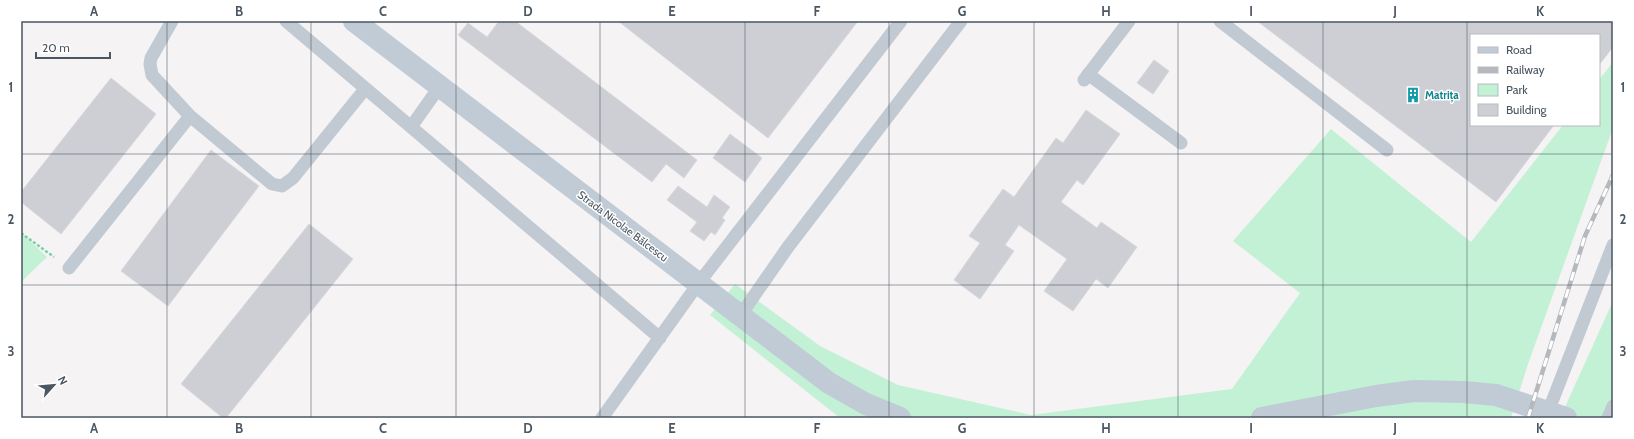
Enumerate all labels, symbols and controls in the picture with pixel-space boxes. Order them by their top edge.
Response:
text: A [90,3,99,19]
text: B [235,3,243,19]
text: C [379,3,387,19]
text: D [523,3,533,19]
text: E [668,3,676,19]
text: F [814,3,821,19]
text: G [958,3,967,19]
text: H [1101,3,1111,19]
text: I [1249,3,1253,19]
text: J [1392,3,1397,19]
text: K [1536,3,1545,19]
scale bar [36,34,110,60]
legend [1470,34,1600,126]
text: 20 m [42,40,70,55]
text: Road [1506,42,1532,57]
text: Railway [1506,62,1544,77]
text: 1 [9,79,13,95]
text: 1 [1621,79,1625,95]
text: Park [1506,82,1528,97]
building icon: Matrița [1404,86,1422,104]
place label: Matrița [1425,88,1459,103]
text: Building [1506,102,1548,117]
street label: Strada Nicolae Bălcescu [575,187,671,265]
text: 2 [8,211,15,227]
text: 2 [1620,211,1627,227]
text: 3 [7,343,15,359]
text: 3 [1619,343,1627,359]
north arrow [34,365,74,405]
text: N [55,374,71,387]
text: A [90,420,99,436]
text: B [235,420,243,436]
text: C [379,420,387,436]
text: D [523,420,533,436]
text: E [668,420,676,436]
text: F [814,420,821,436]
text: G [958,420,967,436]
text: H [1101,420,1111,436]
text: I [1249,420,1253,436]
text: J [1392,420,1397,436]
text: K [1536,420,1545,436]

